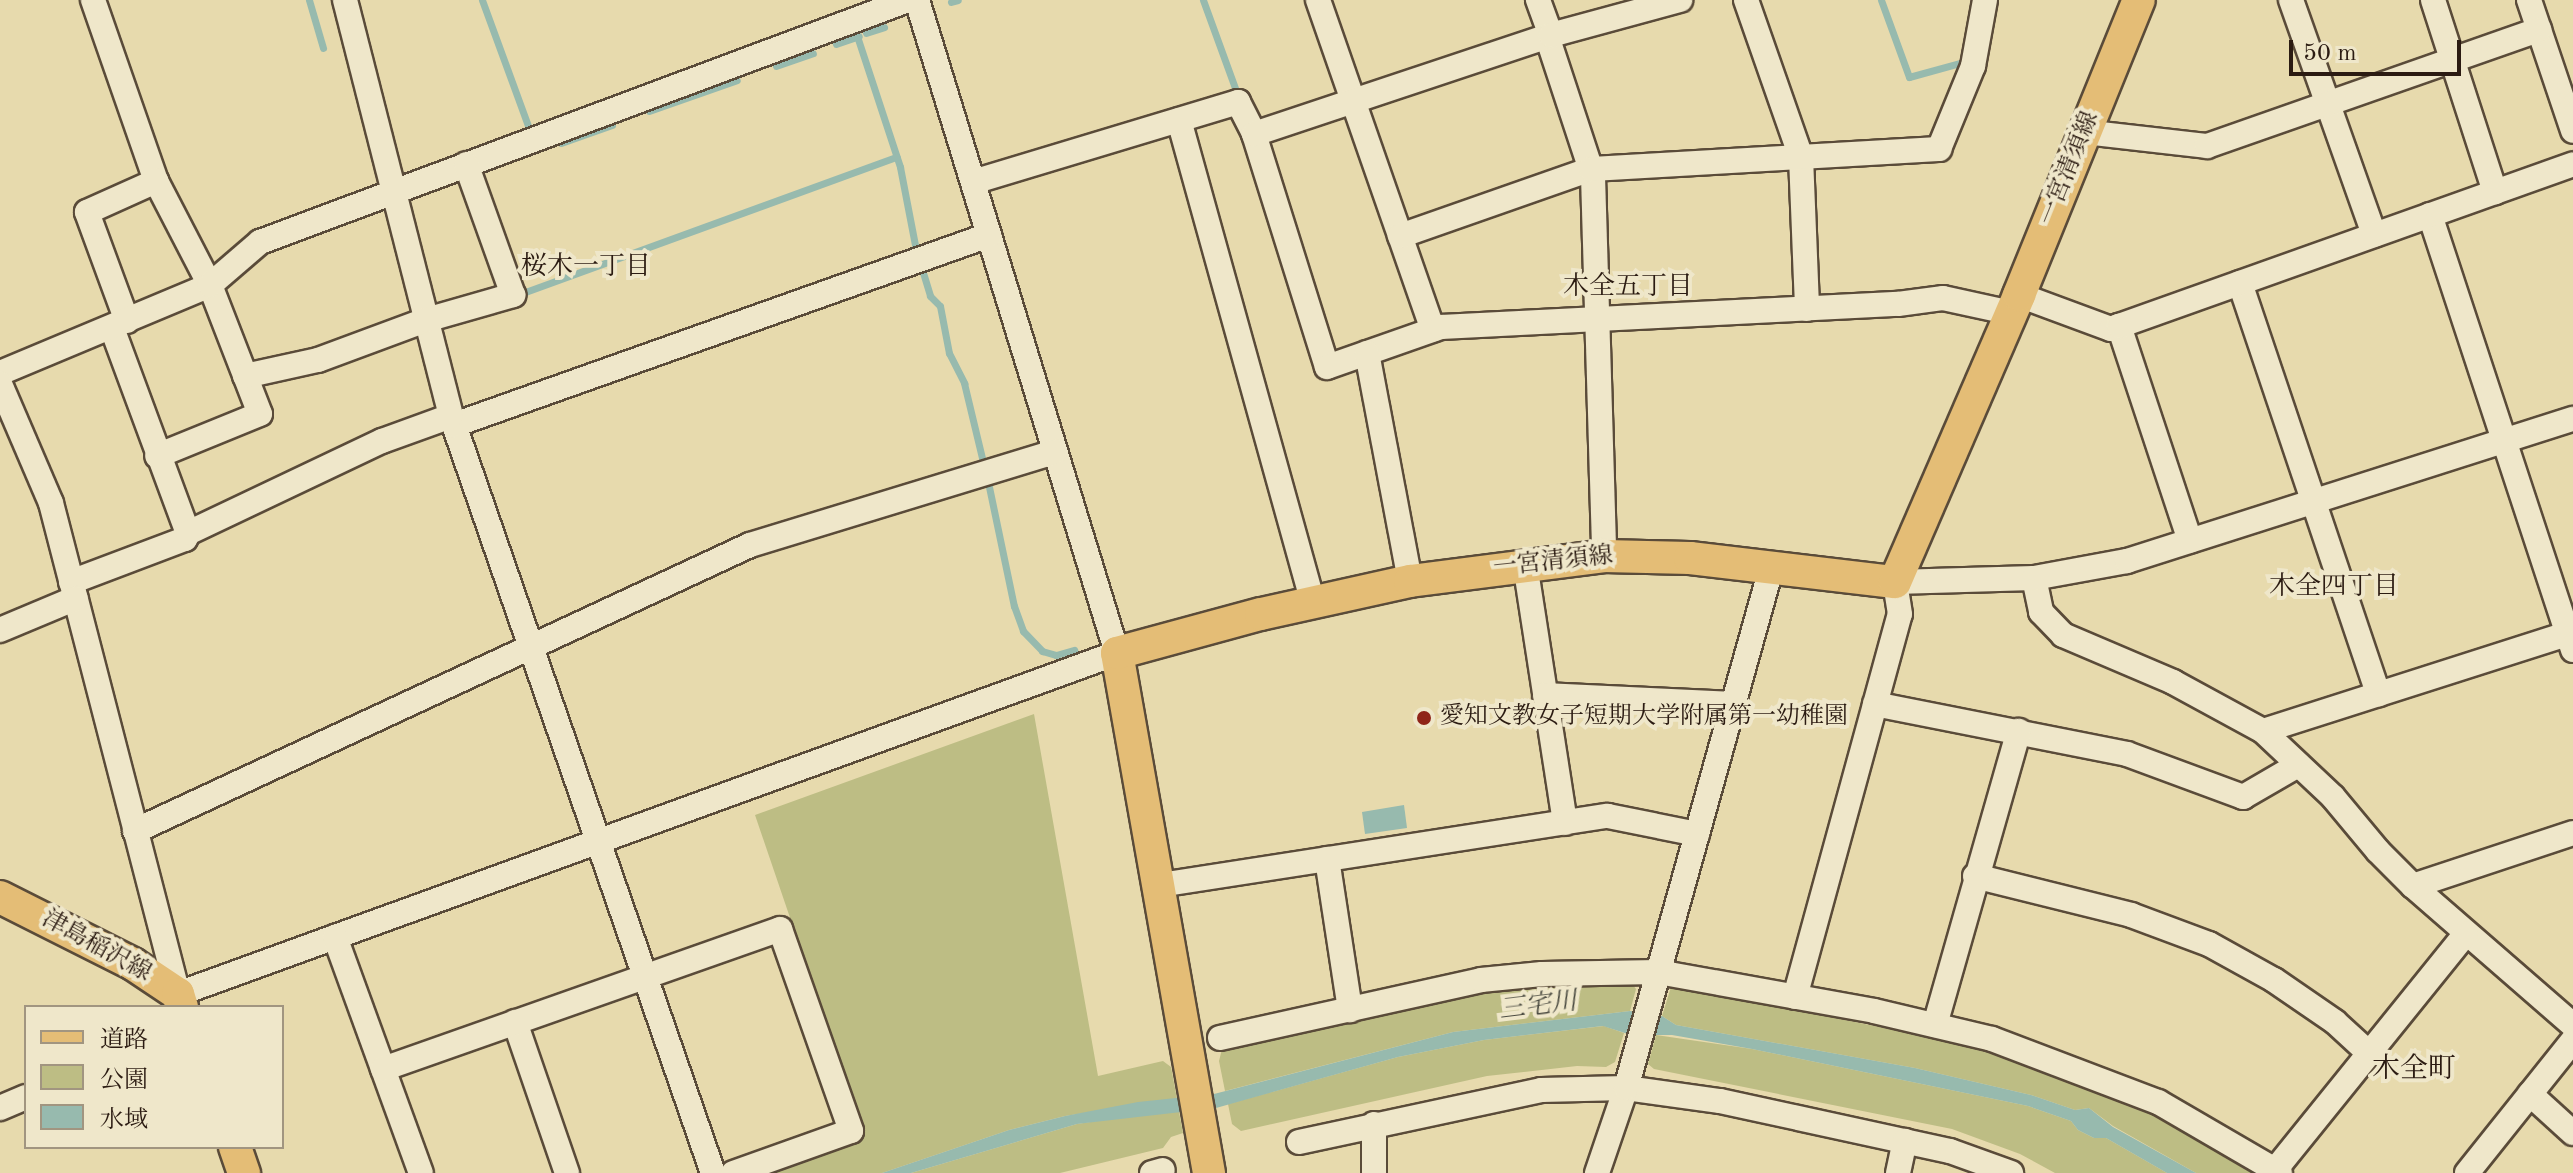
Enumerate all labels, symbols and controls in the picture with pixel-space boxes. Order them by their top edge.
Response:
scale bar [2293,24,2465,74]
text: 50 m [2303,42,2357,66]
street label: 一宮清須線 [2034,108,2106,230]
district label: 桜木一丁目 [521,252,651,284]
district label: 木全五丁目 [1563,272,1693,304]
street label: 一宮清須線 [1492,542,1614,584]
district label: 木全四丁目 [2269,572,2399,604]
place label: 愛知文教女子短期大学附属第一幼稚園 [1440,704,1848,732]
marker: 愛知文教女子短期大学附属第一幼稚園 [1415,709,1433,727]
street label: 津島稲沢線 [37,905,155,989]
water label: 三宅川 [1497,987,1579,1027]
legend [24,1005,284,1149]
text: 道路 [100,1029,148,1053]
district label: 木全町 [2372,1053,2456,1087]
text: 公園 [100,1069,148,1093]
text: 水域 [100,1109,148,1133]

